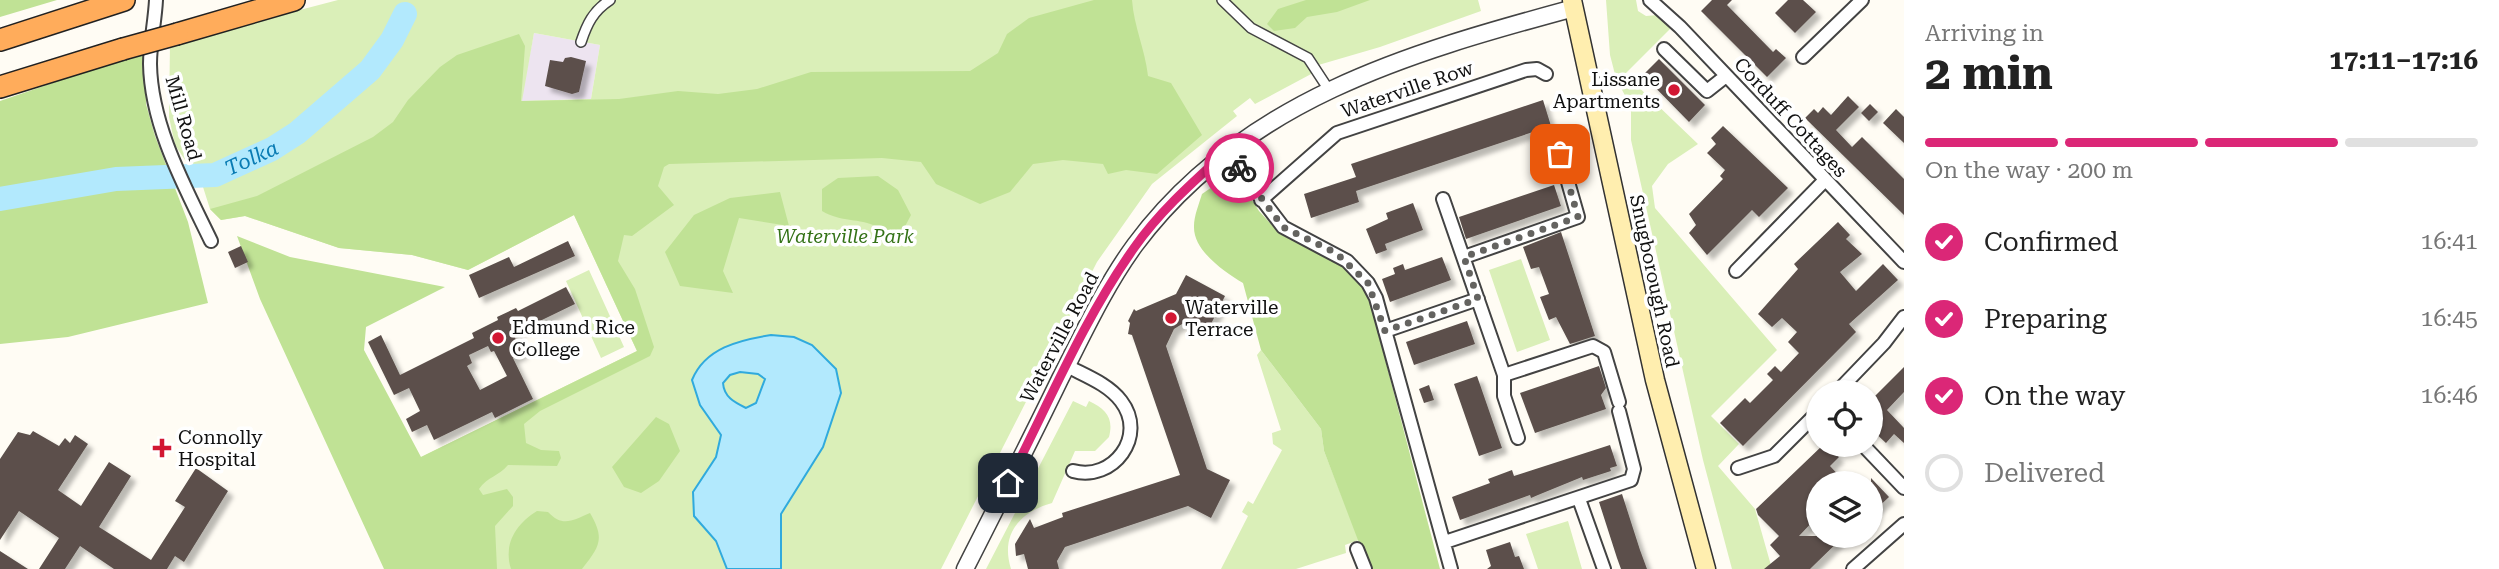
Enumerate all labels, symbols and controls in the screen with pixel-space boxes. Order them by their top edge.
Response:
text: Arriving in [1925,20,2044,47]
text: 17:11–17:16 [2329,45,2478,75]
text: 2 min [1925,46,2053,100]
street label: Corduff Cottages [1729,53,1852,182]
street label: Waterville Row [1338,56,1476,123]
place label: Lissane Apartments [1553,68,1660,113]
street label: Mill Road [160,73,207,163]
marker: Lissane Apartments [1666,82,1682,98]
pin [1530,124,1590,184]
courier [1204,133,1274,203]
icon: bag [1541,135,1579,173]
water label: Tolka [221,136,282,181]
icon: bike [1220,149,1258,187]
text: On the way · 200 m [1925,157,2133,184]
street label: Snugborough Road [1625,193,1684,370]
icon: check [1925,223,1963,261]
park label: Waterville Park [776,225,915,248]
text: Confirmed [1984,227,2119,257]
text: 16:41 [2421,228,2478,255]
street label: Waterville Road [1015,268,1104,407]
place label: Waterville Terrace [1185,296,1278,341]
icon: check [1925,300,1963,338]
text: Preparing [1984,304,2107,334]
text: 16:45 [2421,305,2478,332]
marker: Waterville Terrace [1163,310,1179,326]
place label: Edmund Rice College [512,316,635,361]
marker: Edmund Rice College [490,330,506,346]
icon: check [1925,377,1963,415]
map controls [1806,380,1883,548]
button: locate [1806,380,1883,457]
text: On the way [1984,381,2125,411]
text: 16:46 [2421,382,2478,409]
place label: Connolly Hospital [178,426,263,471]
marker: Connolly Hospital [152,438,172,458]
pin [978,453,1038,513]
text: Delivered [1984,458,2105,488]
icon: home [989,464,1027,502]
button: layers [1806,471,1883,548]

